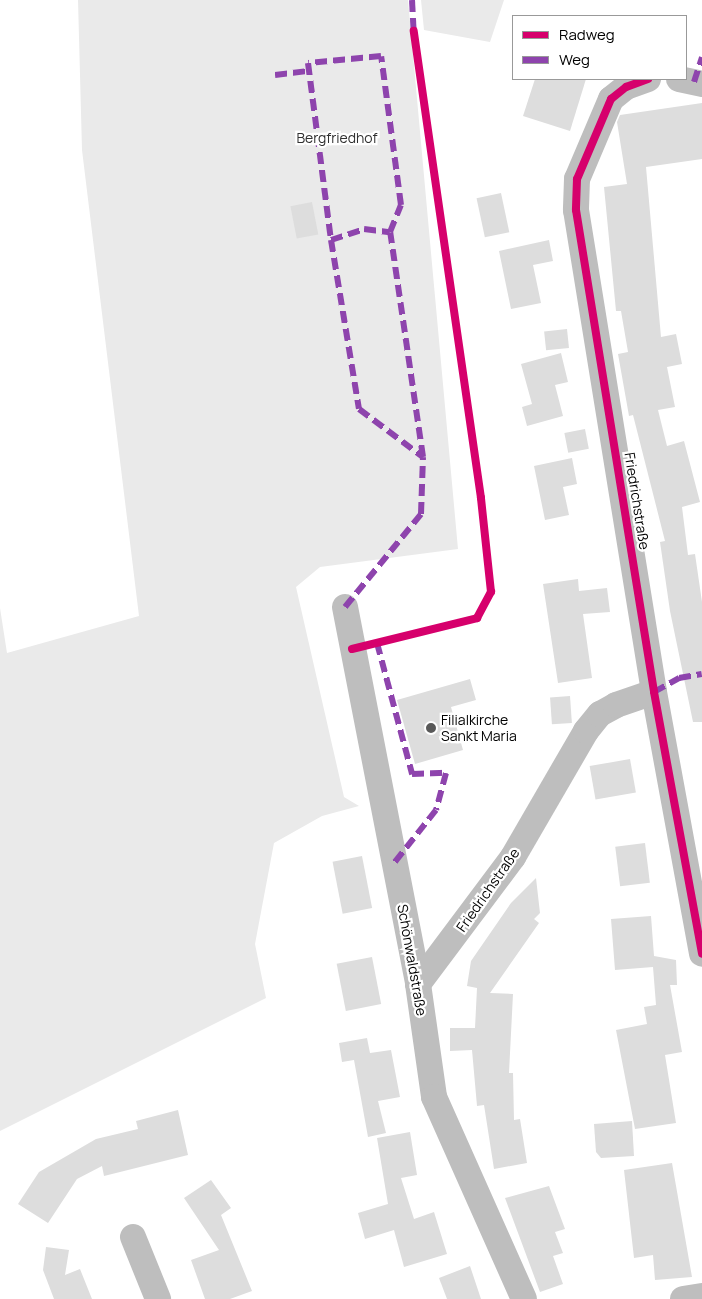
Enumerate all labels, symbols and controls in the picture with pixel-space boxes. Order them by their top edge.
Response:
legend [512,15,687,80]
text: Radweg [559,24,615,45]
text: Weg [559,49,590,70]
park label: Bergfriedhof [296,130,378,146]
street label: Friedrichstraße [621,451,653,551]
place label: Filialkirche Sankt Maria [441,712,517,744]
marker: Filialkirche Sankt Maria [425,722,437,734]
street label: Friedrichstraße [453,845,523,935]
street label: Schönwaldstraße [394,903,430,1017]

